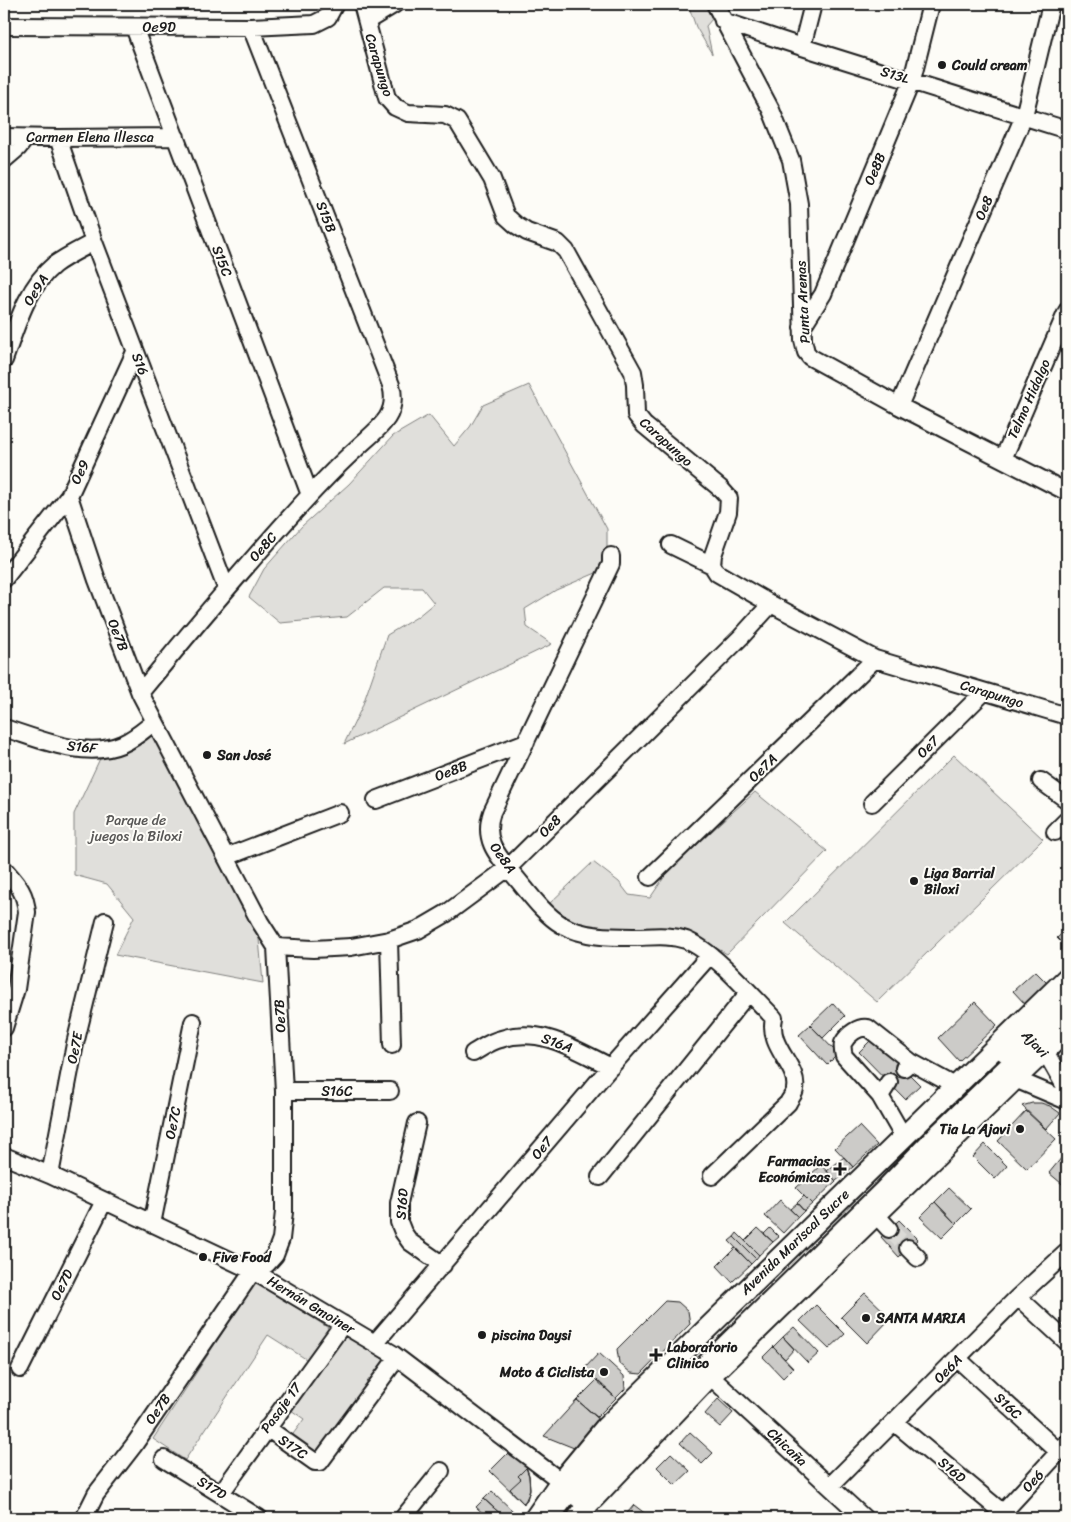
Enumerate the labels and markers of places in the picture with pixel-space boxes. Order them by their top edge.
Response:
place label: Could cream [951,53,1028,78]
marker: Could cream [936,59,948,71]
place label: San José [216,743,272,768]
marker: San José [201,749,213,761]
place label: Liga Barrial Biloxi [924,861,995,902]
marker: Liga Barrial Biloxi [908,875,920,887]
place label: Tia La Ajavi [939,1117,1011,1142]
marker: Tia La Ajavi [1014,1123,1026,1135]
place label: Farmacias Económicas [758,1149,831,1190]
marker: Farmacias Económicas [834,1163,846,1175]
place label: Five Food [212,1245,273,1270]
marker: Five Food [197,1251,209,1263]
place label: SANTA MARIA [875,1306,966,1331]
marker: SANTA MARIA [860,1312,872,1324]
place label: piscina Daysi [491,1323,572,1348]
marker: piscina Daysi [476,1329,488,1341]
place label: Laboratorio Clinico [666,1335,737,1376]
marker: Laboratorio Clinico [649,1348,663,1362]
place label: Moto & Ciclista [499,1360,595,1385]
marker: Moto & Ciclista [598,1366,610,1378]

